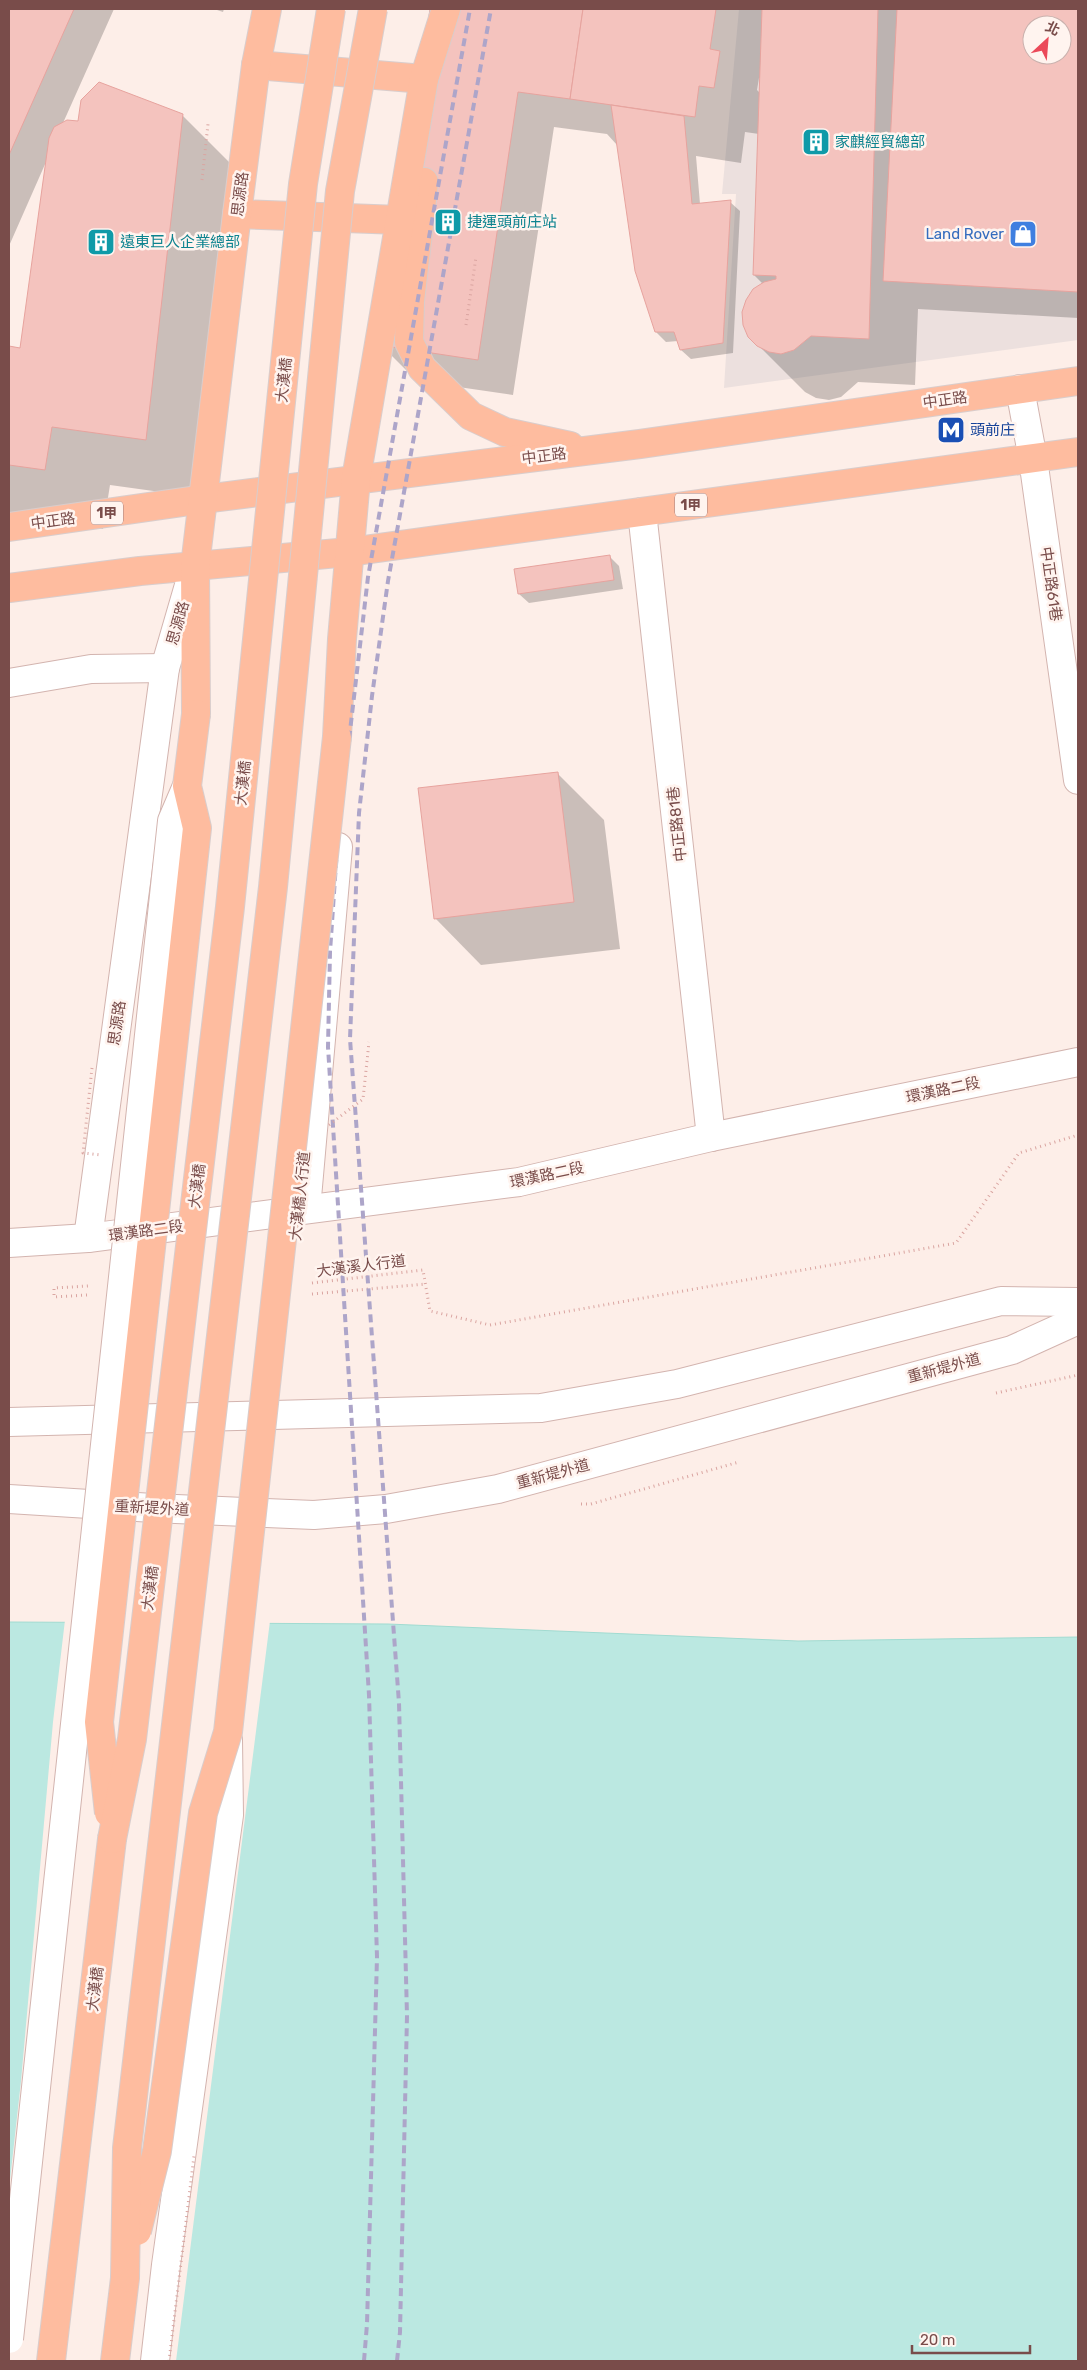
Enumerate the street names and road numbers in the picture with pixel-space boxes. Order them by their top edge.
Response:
street label: 思源路 [228,171,252,217]
street label: 大漢橋 [273,357,295,403]
street label: 中正路 [921,388,969,412]
street label: 中正路 [521,444,567,468]
road number: 1甲 [675,494,707,516]
road number: 1甲 [91,502,123,524]
street label: 中正路 [29,509,77,533]
street label: 中正路61巷 [1037,546,1065,622]
street label: 思源路 [163,599,193,647]
street label: 大漢橋 [232,760,254,806]
street label: 中正路81巷 [664,785,690,863]
street label: 思源路 [105,999,129,1047]
street label: 環漢路二段 [904,1073,982,1107]
street label: 大漢橋人行道 [286,1150,314,1242]
street label: 環漢路二段 [508,1158,586,1192]
street label: 大漢橋 [185,1163,209,1209]
street label: 環漢路二段 [108,1217,184,1245]
street label: 大漢溪人行道 [315,1252,407,1280]
street label: 重新堤外道 [905,1350,983,1386]
street label: 重新堤外道 [514,1456,592,1492]
street label: 重新堤外道 [114,1497,190,1519]
street label: 大漢橋 [138,1565,162,1611]
street label: 大漢橋 [83,1966,107,2012]

